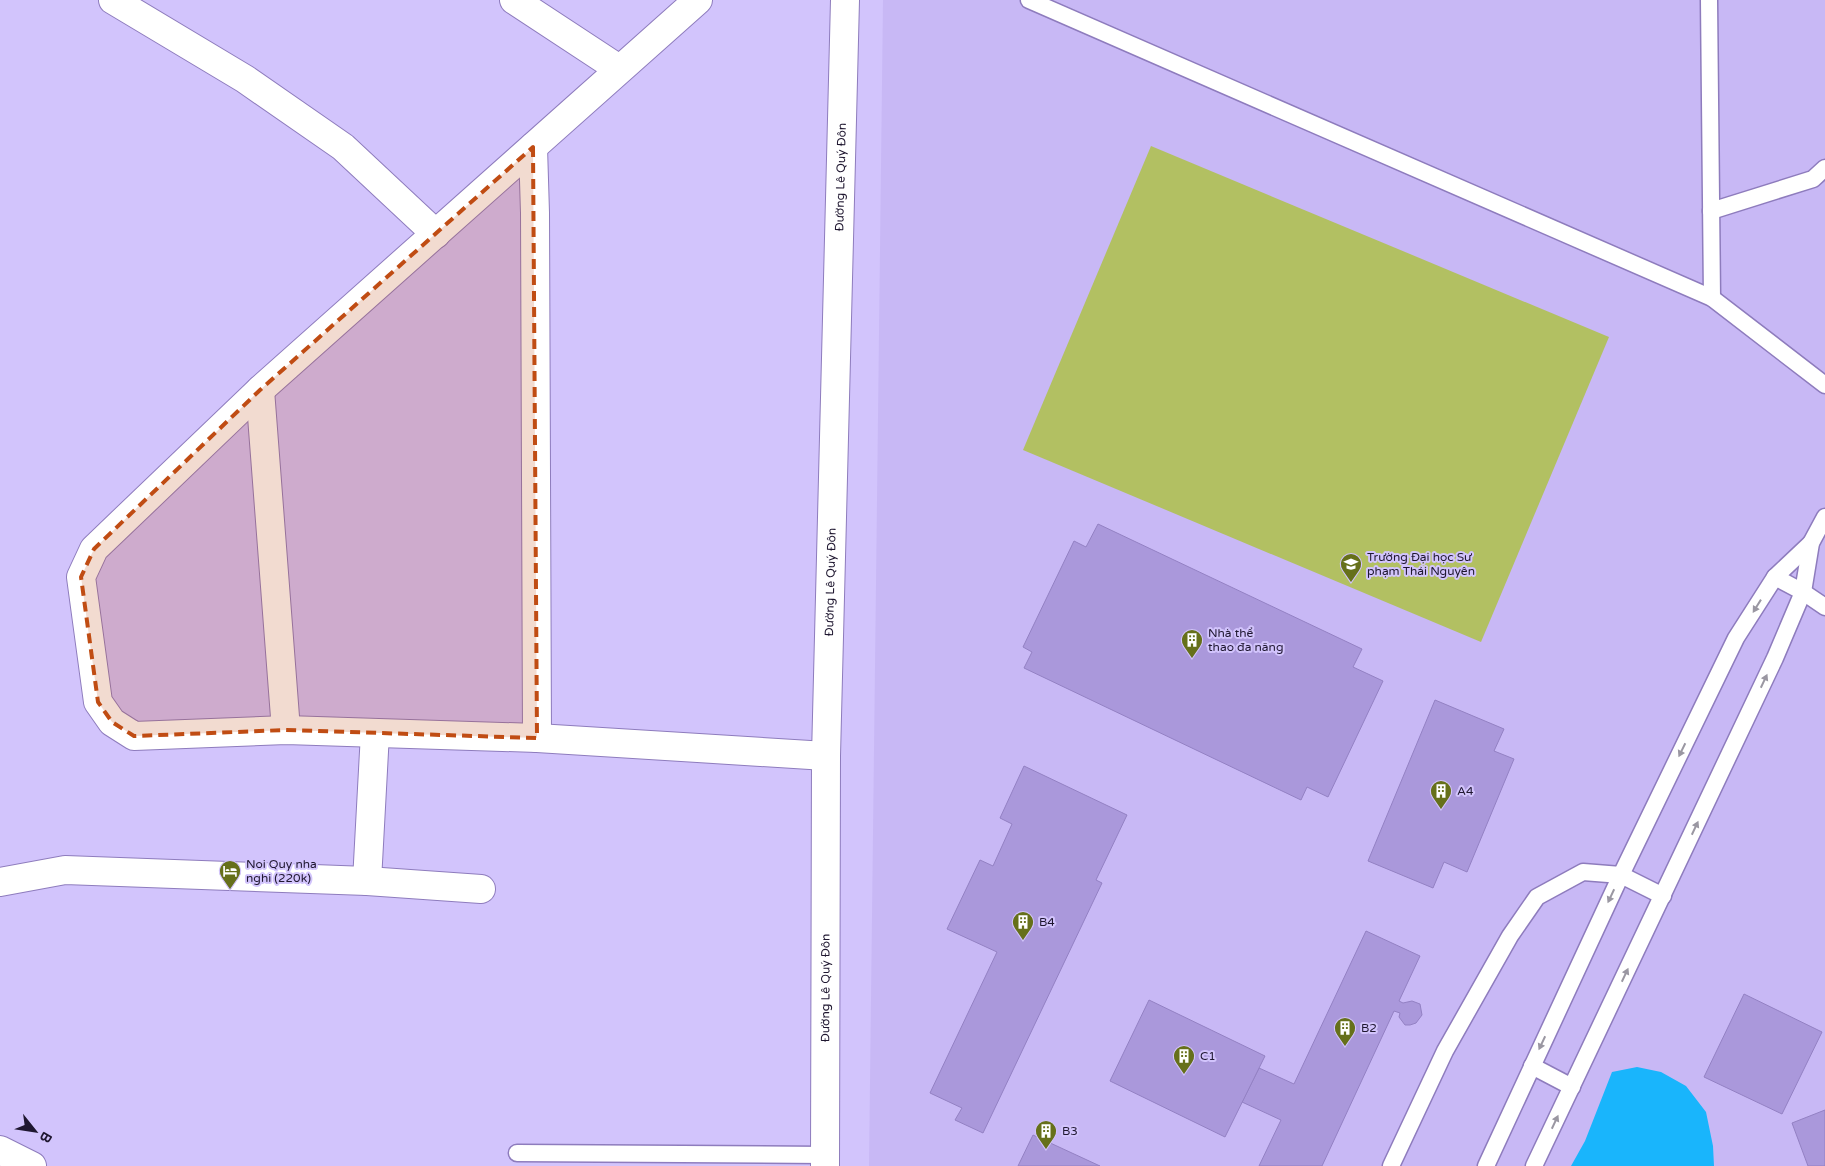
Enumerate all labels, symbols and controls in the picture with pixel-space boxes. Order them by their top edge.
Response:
street label: Đường Lê Quý Đôn [832,123,849,232]
street label: Đường Lê Quý Đôn [822,528,839,637]
place label: Trường Đại học Sư phạm Thái Nguyên [1367,550,1475,578]
school or university icon: Trường Đại học Sư phạm Thái Nguyên [1339,552,1363,583]
one-way arrow [1752,599,1761,612]
place label: Nhà thể thao đa năng [1208,626,1283,654]
building icon: Nhà thể thao đa năng [1180,628,1204,659]
one-way arrow [1760,674,1768,688]
one-way arrow [1678,743,1686,757]
building icon: A4 [1429,779,1453,810]
place label: A4 [1457,784,1474,798]
one-way arrow [1691,821,1699,835]
place label: Noi Quy nha nghi (220k) [246,857,317,885]
hotel icon: Noi Quy nha nghi (220k) [218,859,242,890]
one-way arrow [1607,889,1615,903]
building icon: B4 [1011,910,1035,941]
place label: B4 [1039,915,1055,929]
street label: Đường Lê Quý Đôn [818,934,833,1042]
one-way arrow [1621,968,1629,982]
building icon: B2 [1333,1016,1357,1047]
place label: B2 [1361,1021,1377,1035]
one-way arrow [1538,1036,1547,1051]
building icon: C1 [1172,1044,1196,1075]
place label: C1 [1200,1049,1216,1063]
north arrow [10,1106,60,1156]
one-way arrow [1551,1115,1559,1129]
building icon: B3 [1034,1119,1058,1150]
place label: B3 [1062,1124,1078,1138]
text: B [36,1129,56,1146]

